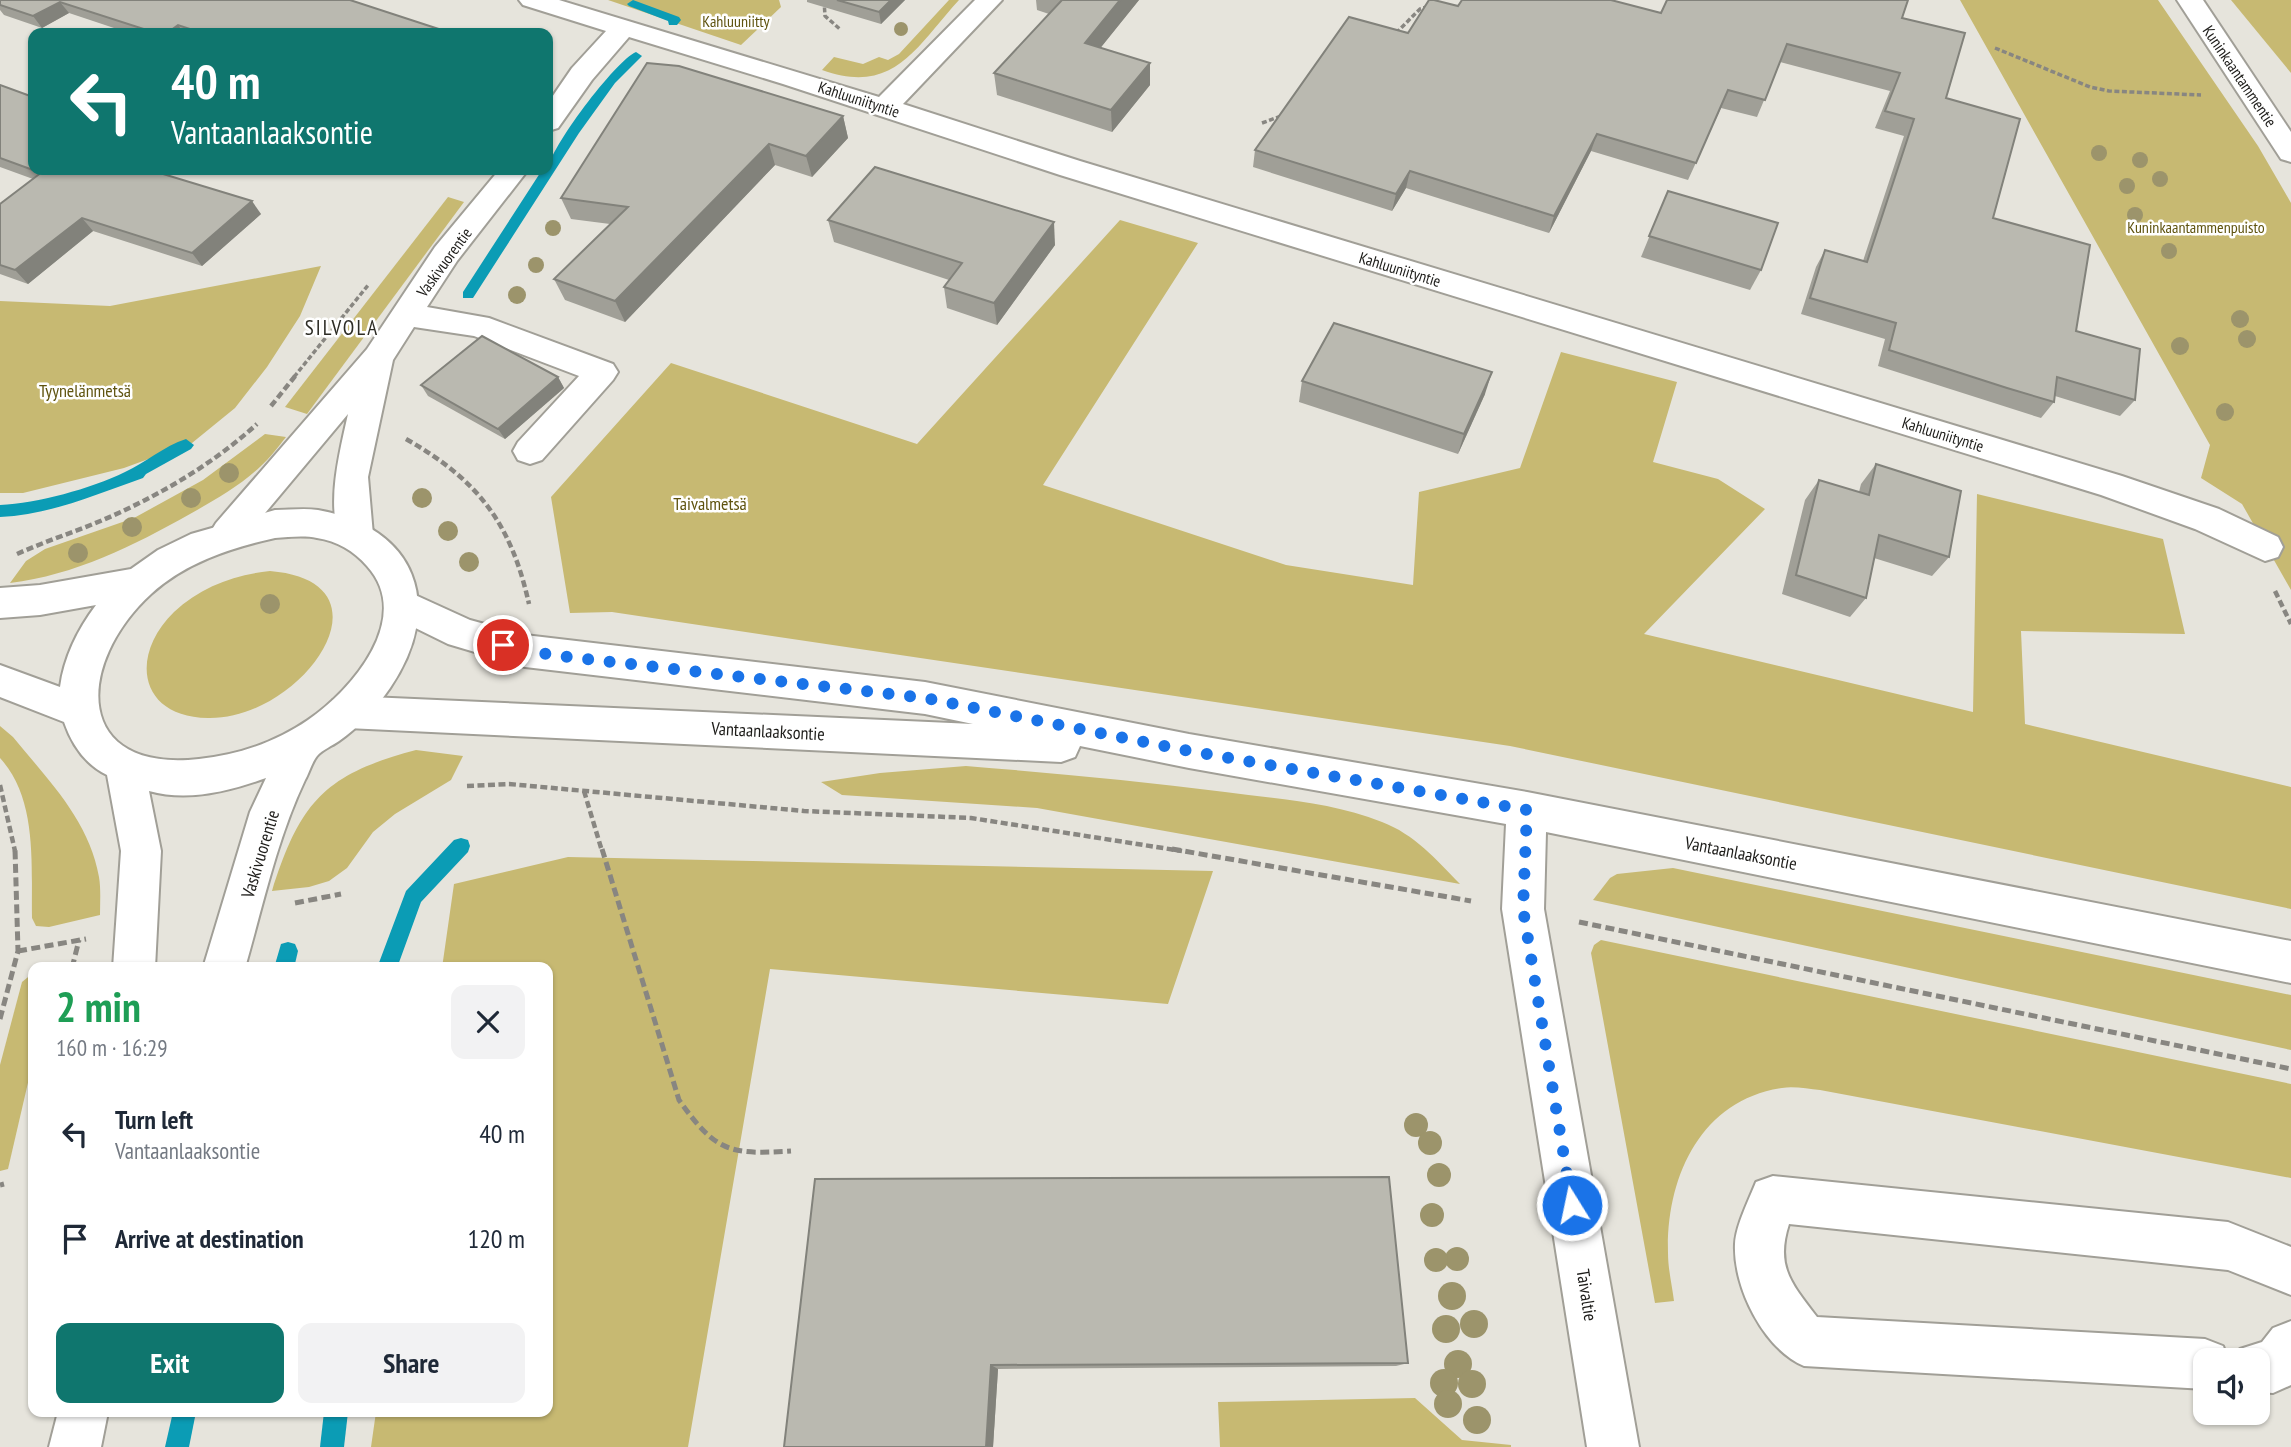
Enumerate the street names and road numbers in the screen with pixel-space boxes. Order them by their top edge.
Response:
street label: Kuninkaantammentie [2199,22,2281,130]
street label: Kahluuniityntie [816,76,902,122]
street label: Vaskivuorentie [412,223,476,301]
street label: Kahluuniityntie [1357,247,1443,291]
street label: Kahluuniityntie [1900,412,1986,456]
street label: Vantaanlaaksontie [710,716,825,745]
street label: Vaskivuorentie [235,807,284,902]
street label: Vantaanlaaksontie [1682,831,1799,875]
street label: Taivaltie [1572,1267,1602,1323]

